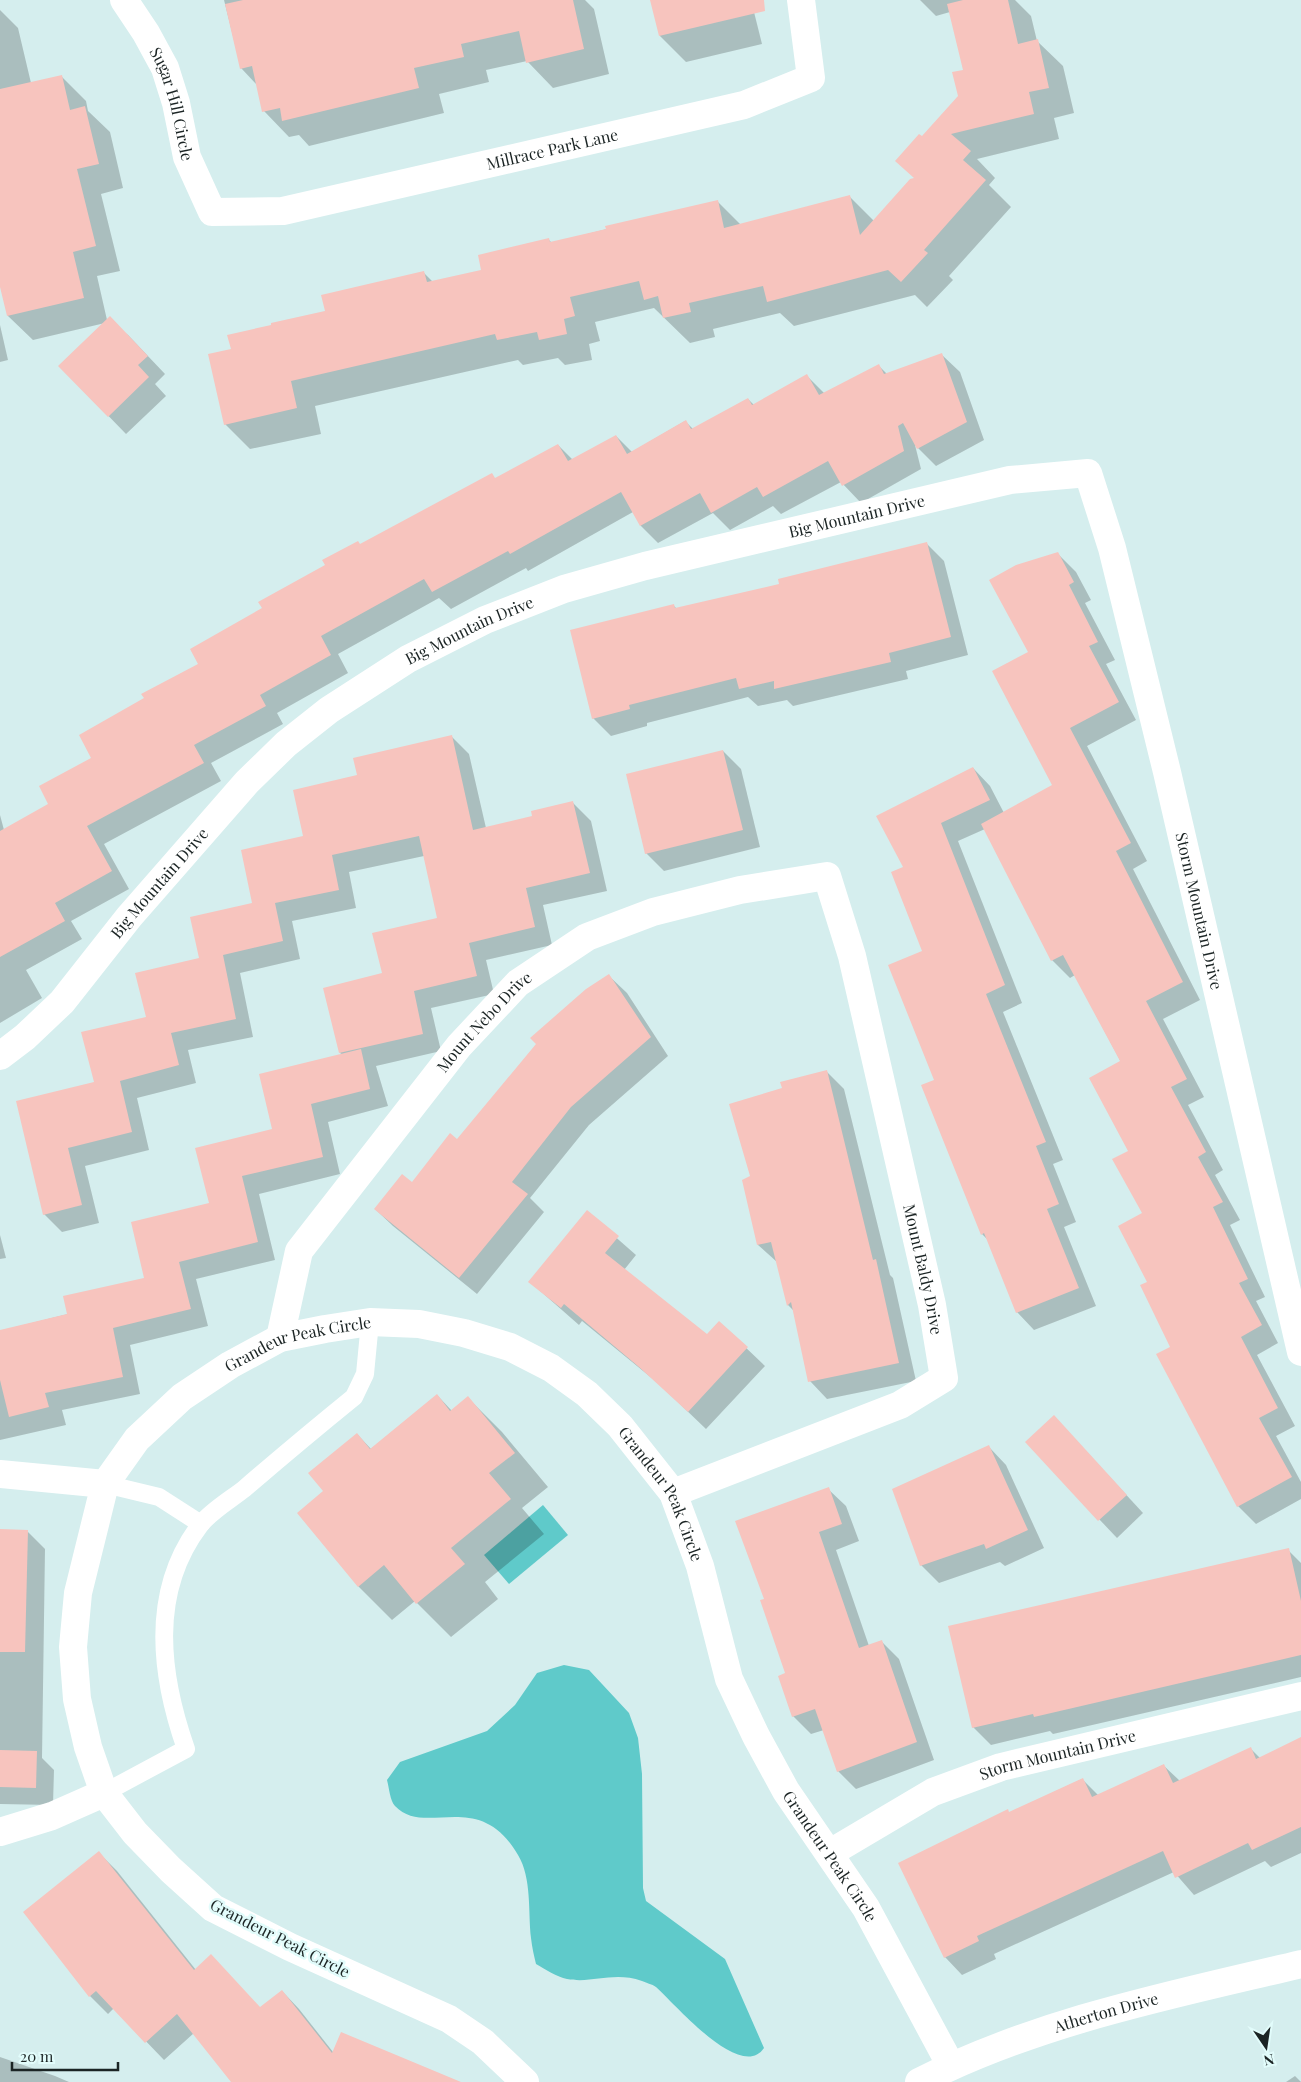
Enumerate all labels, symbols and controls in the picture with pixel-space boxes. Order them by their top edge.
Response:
street label: Sugar Hill Circle [146,43,199,163]
street label: Millrace Park Lane [484,123,620,174]
street label: Big Mountain Drive [786,489,927,542]
street label: Big Mountain Drive [401,591,536,669]
street label: Big Mountain Drive [105,823,212,942]
street label: Storm Mountain Drive [1171,830,1228,992]
street label: Mount Nebo Drive [432,966,535,1076]
street label: Mount Baldy Drive [899,1202,948,1336]
street label: Grandeur Peak Circle [220,1311,372,1376]
street label: Grandeur Peak Circle [614,1422,708,1564]
street label: Storm Mountain Drive [976,1724,1138,1784]
street label: Grandeur Peak Circle [779,1786,882,1925]
street label: Grandeur Peak Circle [207,1893,354,1982]
street label: Atherton Drive [1050,1987,1160,2037]
north arrow [1241,2022,1291,2072]
scale bar [12,2040,119,2072]
text: 20 m [20,2046,54,2066]
text: N [1262,2050,1276,2071]

